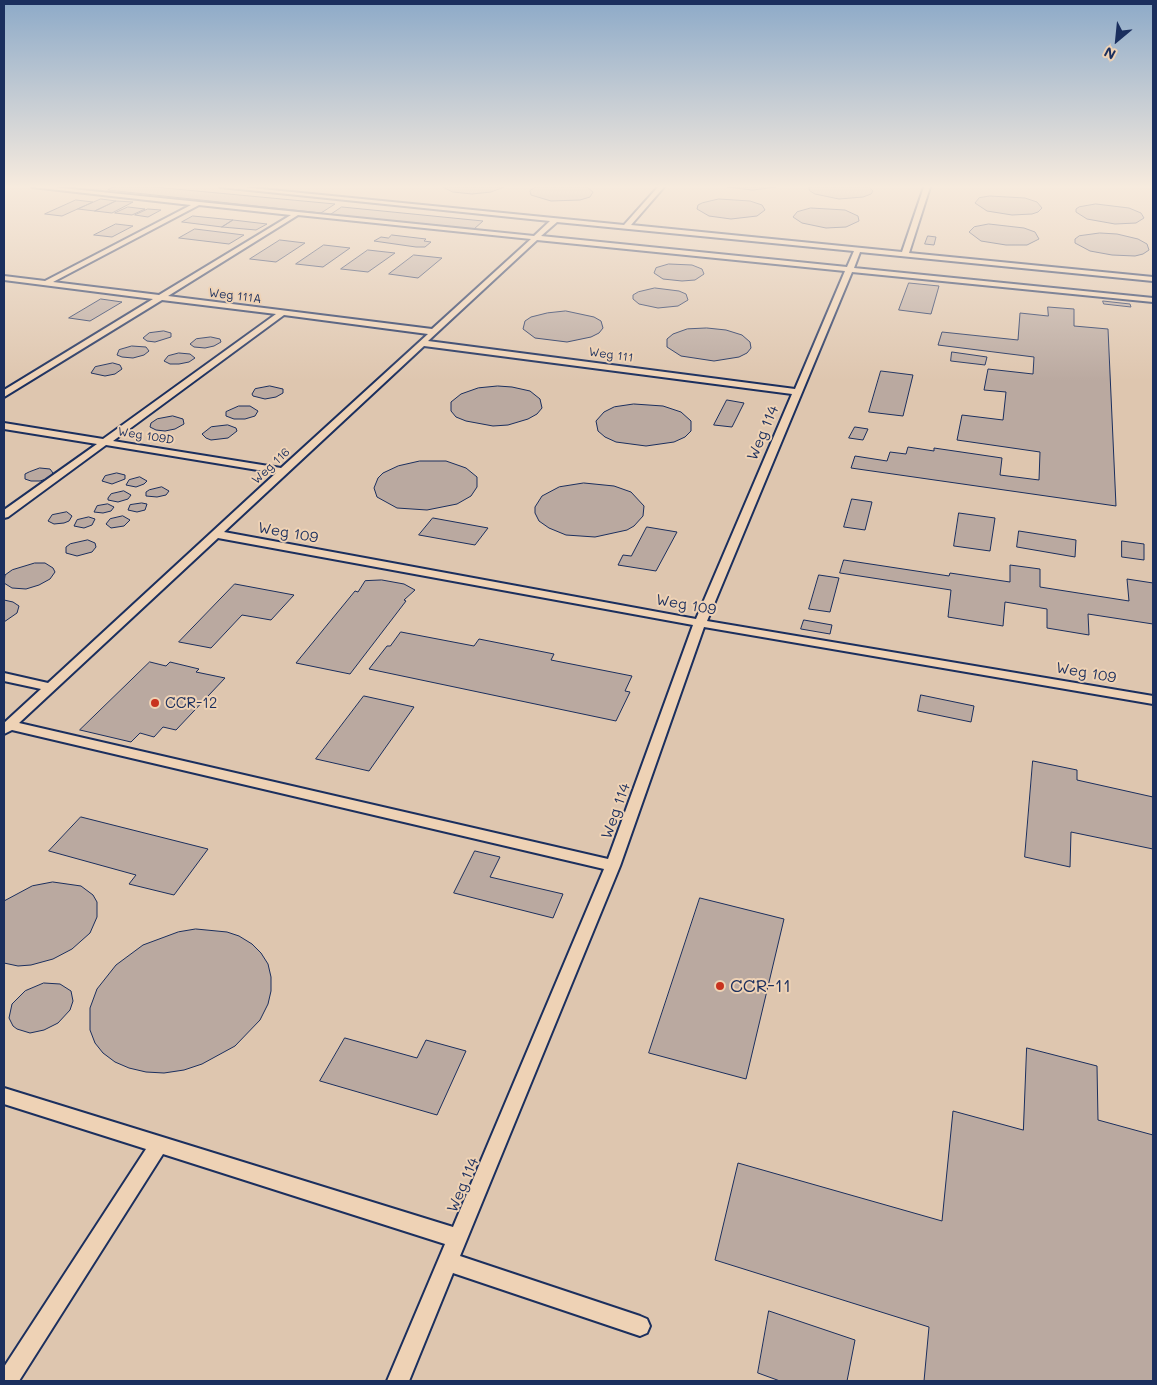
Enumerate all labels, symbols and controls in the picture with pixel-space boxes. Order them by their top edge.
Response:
north arrow [1092,15,1142,65]
text: N [1101,43,1119,65]
street label: Weg 111A [208,286,262,306]
street label: Weg 111 [588,345,634,365]
street label: Weg 114 [743,403,783,463]
street label: Weg 109D [117,424,175,448]
street label: Weg 116 [249,445,293,487]
street label: Weg 109 [257,519,319,547]
street label: Weg 109 [655,591,717,619]
street label: Weg 109 [1055,659,1117,687]
place label: CCR-12 [165,694,217,712]
marker: CCR-12 [149,697,161,709]
street label: Weg 114 [598,781,634,841]
place label: CCR-11 [730,975,791,997]
marker: CCR-11 [714,980,726,992]
street label: Weg 114 [443,1155,483,1215]

